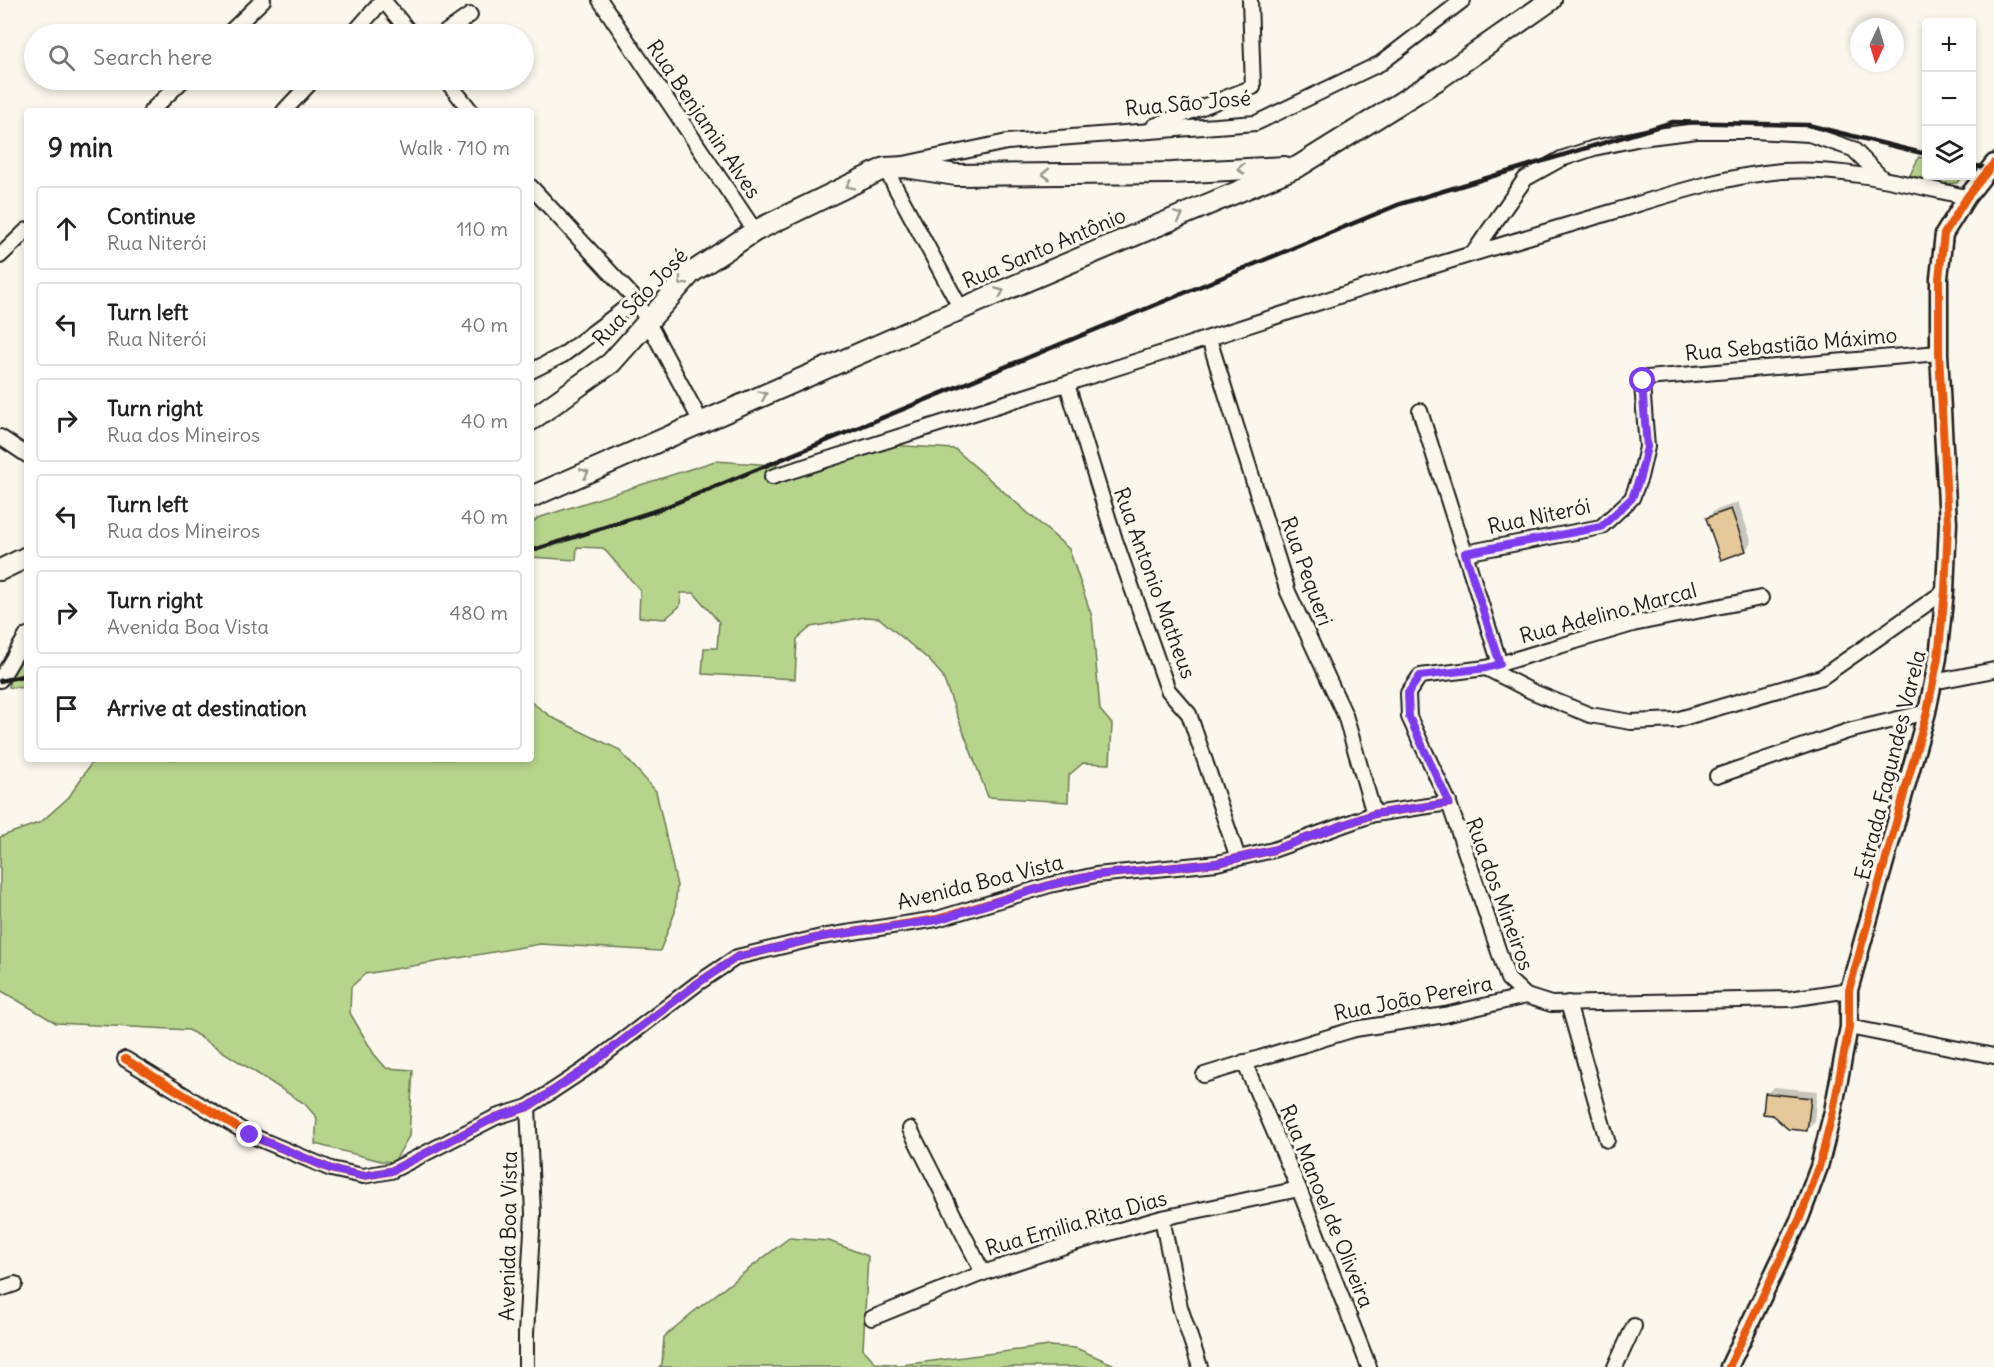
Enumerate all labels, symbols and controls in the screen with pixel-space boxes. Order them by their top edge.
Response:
north arrow [1850,18,1904,72]
map controls [1922,18,1976,180]
button: + [1922,18,1976,72]
search box [24,24,534,90]
street label: Rua Benjamin Alves [641,34,767,204]
icon: search [45,41,78,74]
text: Search here [93,43,212,71]
button: − [1922,72,1976,126]
street label: Rua São José [1124,84,1252,122]
button: layers [1922,126,1976,180]
text: 9 min [48,131,113,164]
text: Walk · 710 m [399,135,510,160]
one-way arrow [1237,163,1246,176]
one-way arrow [1042,168,1051,180]
one-way arrow [846,177,857,189]
street label: Rua Santo Antônio [958,201,1130,295]
text: Continue [107,202,196,230]
one-way arrow [1173,211,1184,223]
icon: ahead [50,212,83,245]
text: 110 m [457,216,508,241]
text: Rua Niterói [107,230,207,255]
street label: Rua São José [587,242,693,352]
one-way arrow [679,275,690,286]
one-way arrow [993,287,1004,299]
text: Turn left [107,298,188,326]
icon: left [50,308,83,341]
text: 40 m [461,312,508,337]
street label: Rua Sebastião Máximo [1684,321,1898,367]
text: Rua Niterói [107,326,207,351]
route start [1629,367,1655,393]
one-way arrow [757,390,768,402]
text: Turn right [107,394,203,422]
icon: right [50,404,83,437]
text: 40 m [461,408,508,433]
text: Rua dos Mineiros [107,422,260,447]
one-way arrow [578,469,589,481]
street label: Rua Antonio Matheus [1108,484,1202,682]
text: Turn left [107,490,188,518]
street label: Rua Niterói [1485,492,1593,540]
icon: left [50,500,83,533]
text: 40 m [461,504,508,529]
street label: Rua Pequeri [1275,513,1339,629]
text: Rua dos Mineiros [107,518,260,543]
street label: Rua Adelino Marcal [1516,576,1700,650]
text: Turn right [107,586,203,614]
icon: right [50,596,83,629]
text: 480 m [449,600,508,625]
text: Avenida Boa Vista [107,614,269,639]
street label: Estrada Fagundes Varela [1848,647,1932,883]
icon: arrive [50,692,83,725]
text: Arrive at destination [107,694,307,722]
street label: Rua dos Mineiros [1460,814,1540,974]
street label: Avenida Boa Vista [894,848,1066,916]
street label: Rua João Pereira [1331,969,1495,1027]
street label: Rua Manoel de Oliveira [1274,1100,1380,1312]
route end [236,1121,262,1147]
street label: Avenida Boa Vista [493,1151,523,1321]
street label: Rua Emilia Rita Dias [982,1184,1170,1262]

